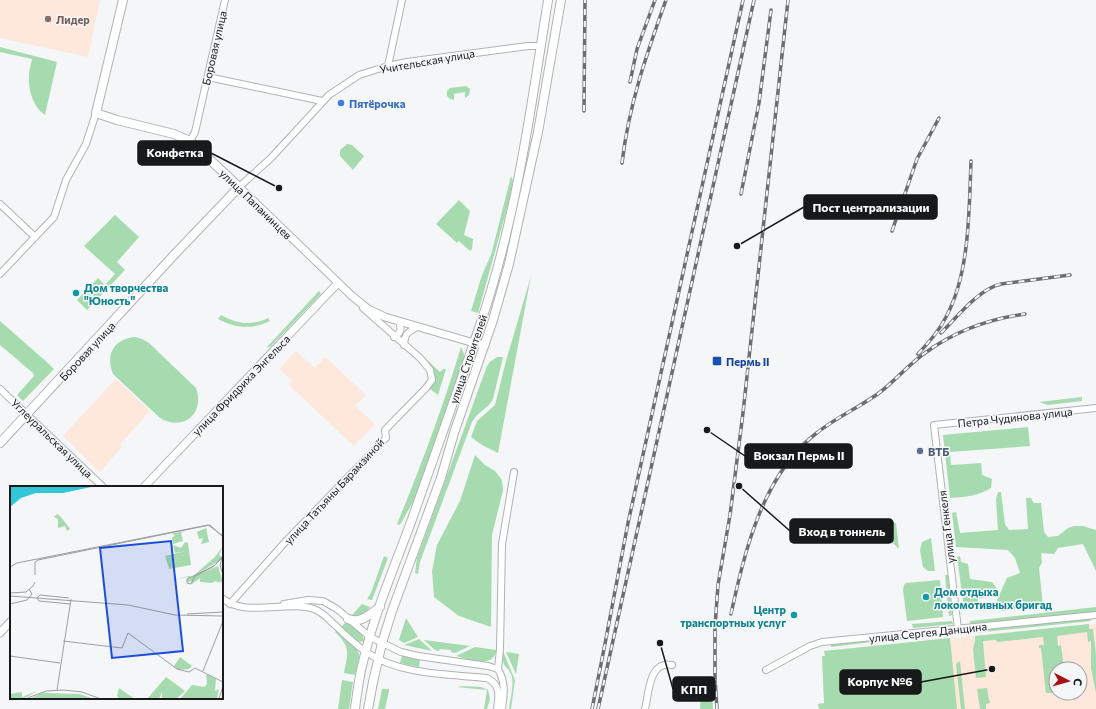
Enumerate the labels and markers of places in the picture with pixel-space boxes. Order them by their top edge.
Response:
place label: Лидер [56,13,90,26]
marker: Лидер [43,14,53,24]
place label: Пятёрочка [349,97,406,110]
marker: Пятёрочка [336,98,346,108]
callout: Конфетка [138,141,211,165]
callout: Пост централизации [804,195,937,219]
place label: Дом творчества "Юность" [84,281,169,307]
marker: Дом творчества "Юность" [71,288,81,298]
marker: Пермь II [711,355,723,367]
place label: Пермь II [726,355,770,368]
callout: Вокзал Пермь II [745,444,852,468]
place label: ВТБ [928,445,950,458]
marker: ВТБ [915,446,925,456]
callout: Вход в тоннель [790,519,893,543]
place label: Дом отдыха локомотивных бригад [934,585,1052,611]
marker: Дом отдыха локомотивных бригад [921,592,931,602]
place label: Центр транспортных услуг [680,603,787,629]
marker: Центр транспортных услуг [789,610,799,620]
callout: Корпус №6 [840,670,921,694]
callout: КПП [673,677,715,701]

